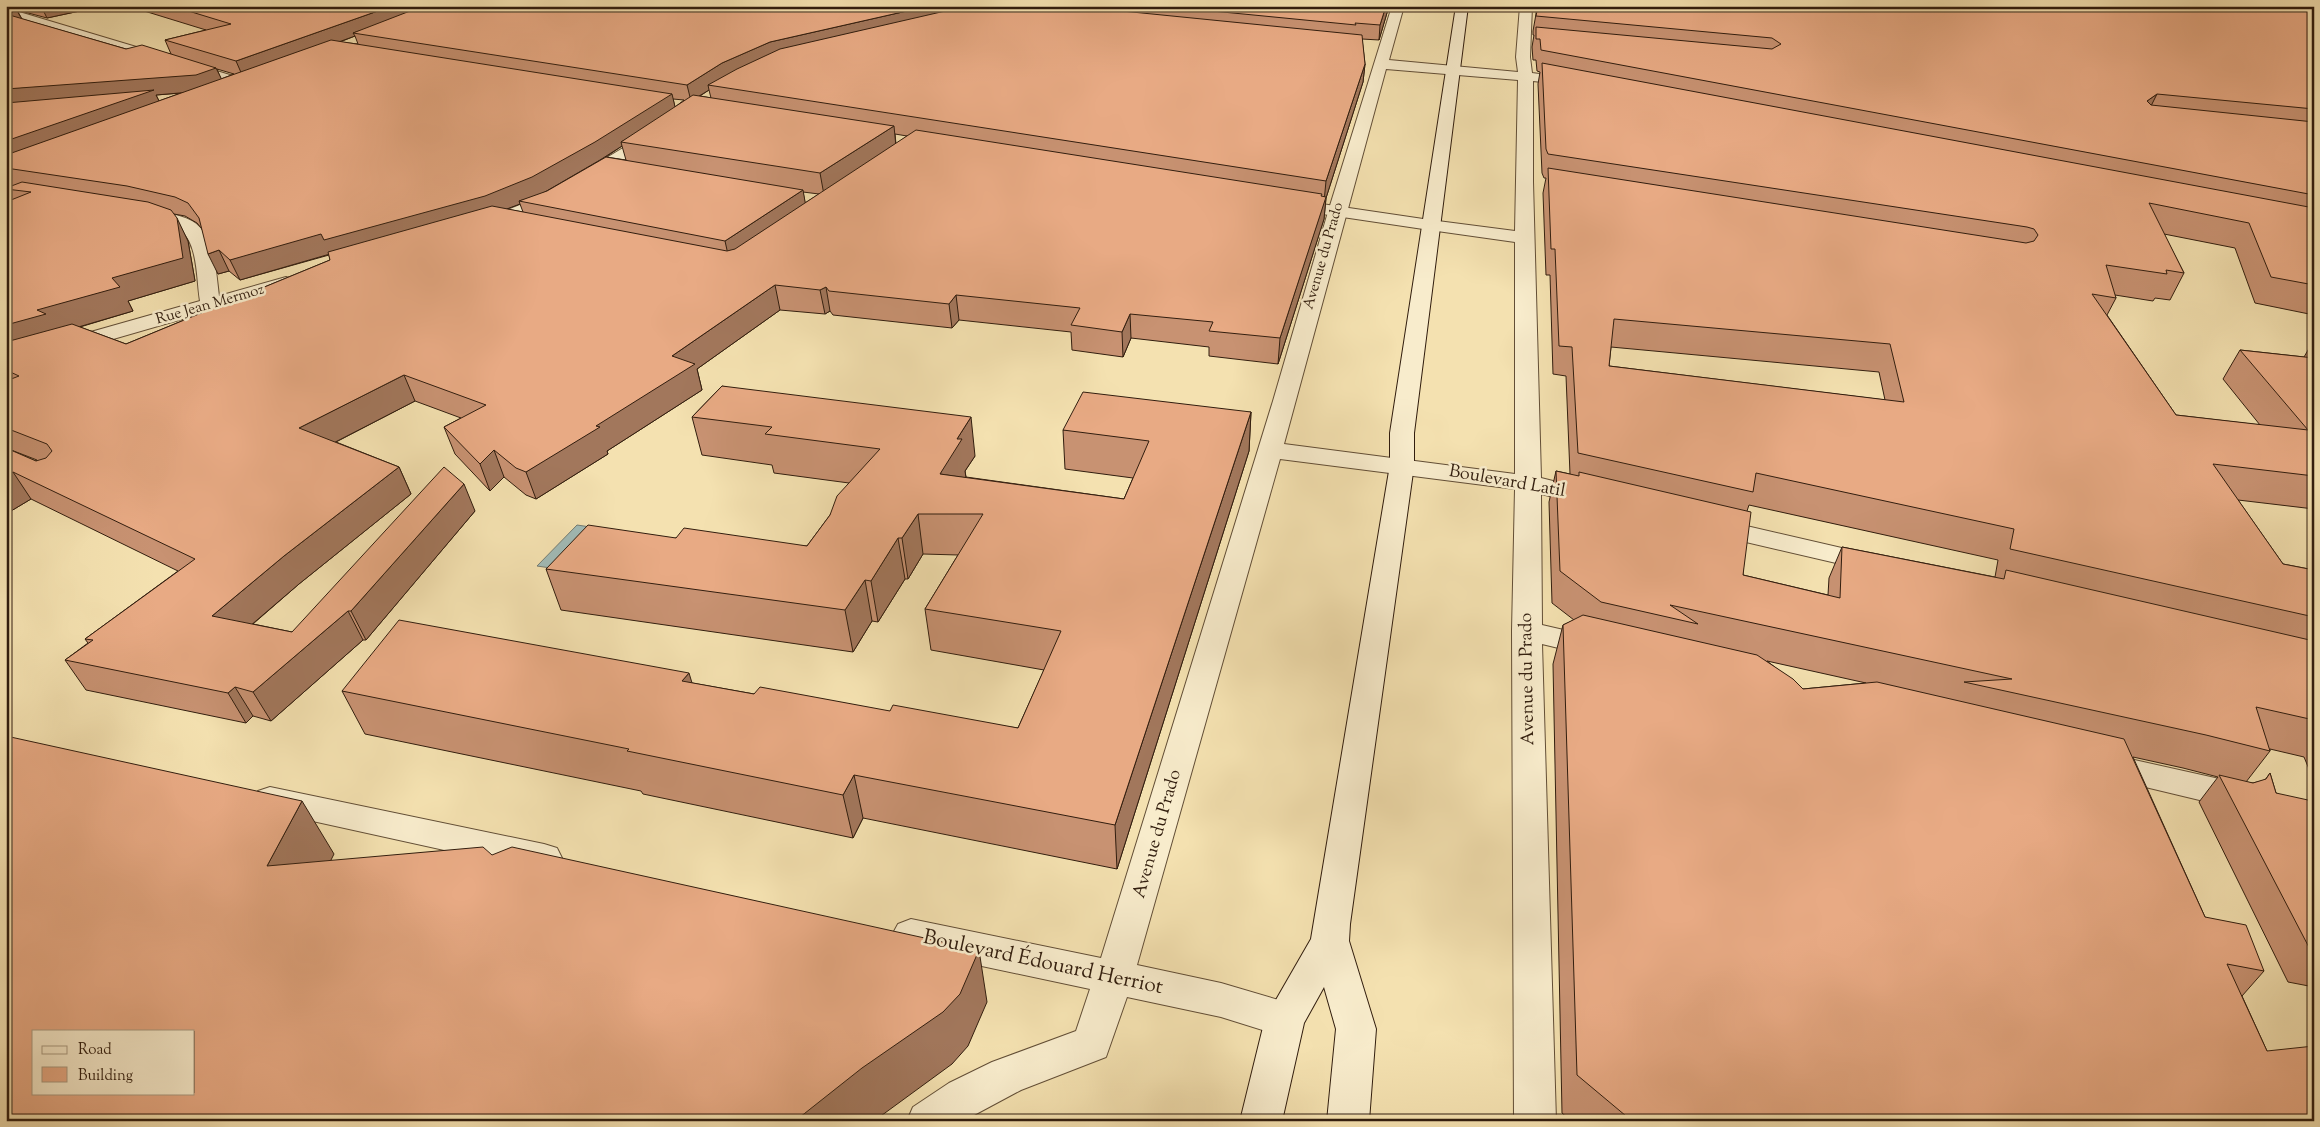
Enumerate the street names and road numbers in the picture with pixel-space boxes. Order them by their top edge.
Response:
street label: Avenue du Prado [1299,200,1349,312]
street label: Rue Jean Mermoz [153,279,267,330]
street label: Boulevard Latil [1447,459,1567,505]
street label: Avenue du Prado [1514,612,1542,746]
street label: Avenue du Prado [1127,766,1189,901]
street label: Boulevard Édouard Herriot [920,923,1166,1003]

